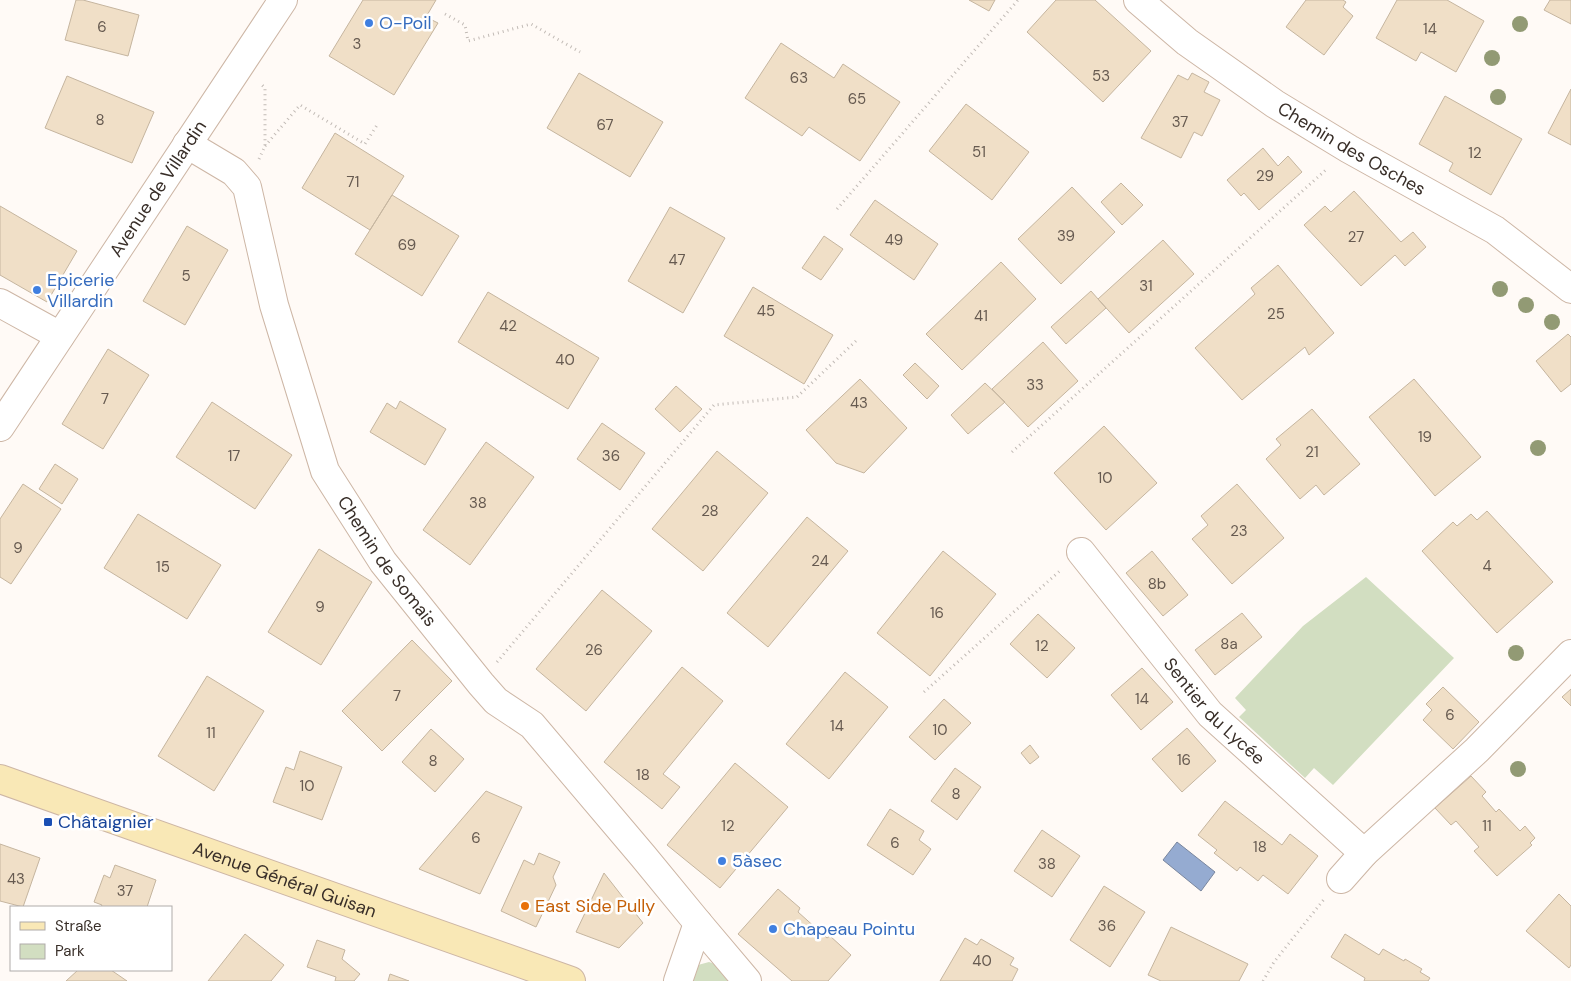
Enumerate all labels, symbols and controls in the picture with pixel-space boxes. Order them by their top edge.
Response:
place label: O-Poil [379,11,432,35]
house number: 6 [97,17,107,37]
marker: O-Poil [363,17,375,29]
house number: 14 [1423,19,1437,39]
house number: 3 [353,34,361,54]
house number: 53 [1092,66,1110,86]
house number: 63 [790,68,808,88]
house number: 65 [848,89,866,109]
street label: Chemin des Osches [1273,96,1430,201]
house number: 8 [95,110,105,130]
house number: 37 [1172,112,1188,132]
house number: 67 [596,115,614,135]
street label: Avenue de Villardin [104,116,212,261]
house number: 51 [972,142,986,162]
house number: 12 [1468,143,1482,163]
house number: 29 [1256,166,1274,186]
house number: 71 [347,172,359,192]
house number: 39 [1057,226,1075,246]
house number: 27 [1348,227,1364,247]
house number: 49 [885,230,903,250]
house number: 69 [398,235,416,255]
house number: 47 [668,250,686,270]
house number: 5 [181,266,191,286]
place label: Epicerie Villardin [47,268,114,313]
house number: 31 [1139,276,1153,296]
marker: Epicerie Villardin [31,284,43,296]
house number: 45 [757,301,775,321]
house number: 25 [1267,304,1285,324]
house number: 41 [974,306,988,326]
house number: 42 [499,316,517,336]
house number: 40 [555,350,575,370]
house number: 33 [1026,375,1044,395]
house number: 7 [101,389,109,409]
house number: 43 [850,393,868,413]
house number: 19 [1418,427,1432,447]
house number: 21 [1305,442,1319,462]
house number: 17 [228,446,240,466]
house number: 36 [602,446,620,466]
house number: 10 [1098,468,1112,488]
street label: Chemin de Somais [332,491,442,632]
house number: 38 [469,493,487,513]
house number: 28 [701,501,719,521]
house number: 23 [1230,521,1248,541]
house number: 9 [13,538,23,558]
house number: 24 [811,551,829,571]
house number: 4 [1482,556,1492,576]
house number: 15 [156,557,170,577]
house number: 8b [1148,574,1166,594]
house number: 9 [315,597,325,617]
house number: 16 [930,603,944,623]
house number: 8a [1220,634,1238,654]
house number: 12 [1035,636,1049,656]
house number: 26 [585,640,603,660]
street label: Sentier du Lycée [1158,653,1270,770]
house number: 7 [393,686,401,706]
house number: 14 [1135,689,1149,709]
house number: 6 [1445,705,1455,725]
house number: 14 [830,716,844,736]
house number: 10 [933,720,947,740]
house number: 11 [206,723,216,743]
house number: 16 [1177,750,1191,770]
house number: 8 [428,751,438,771]
house number: 18 [636,765,650,785]
house number: 10 [300,776,314,796]
house number: 8 [951,784,961,804]
place label: Châtaignier [58,810,154,834]
marker: Châtaignier [42,816,54,828]
house number: 12 [721,816,735,836]
house number: 11 [1482,816,1492,836]
house number: 6 [471,828,481,848]
house number: 6 [890,833,900,853]
street label: Avenue Général Guisan [190,836,380,923]
house number: 18 [1253,837,1267,857]
place label: 5àsec [732,849,782,873]
house number: 38 [1038,854,1056,874]
marker: 5àsec [716,855,728,867]
house number: 43 [7,869,25,889]
house number: 37 [117,881,133,901]
place label: East Side Pully [535,894,655,918]
marker: East Side Pully [519,900,531,912]
legend [10,906,172,971]
text: Straße [55,916,102,936]
house number: 36 [1098,916,1116,936]
place label: Chapeau Pointu [783,917,915,941]
marker: Chapeau Pointu [767,923,779,935]
text: Park [55,941,85,961]
house number: 40 [972,951,992,971]

